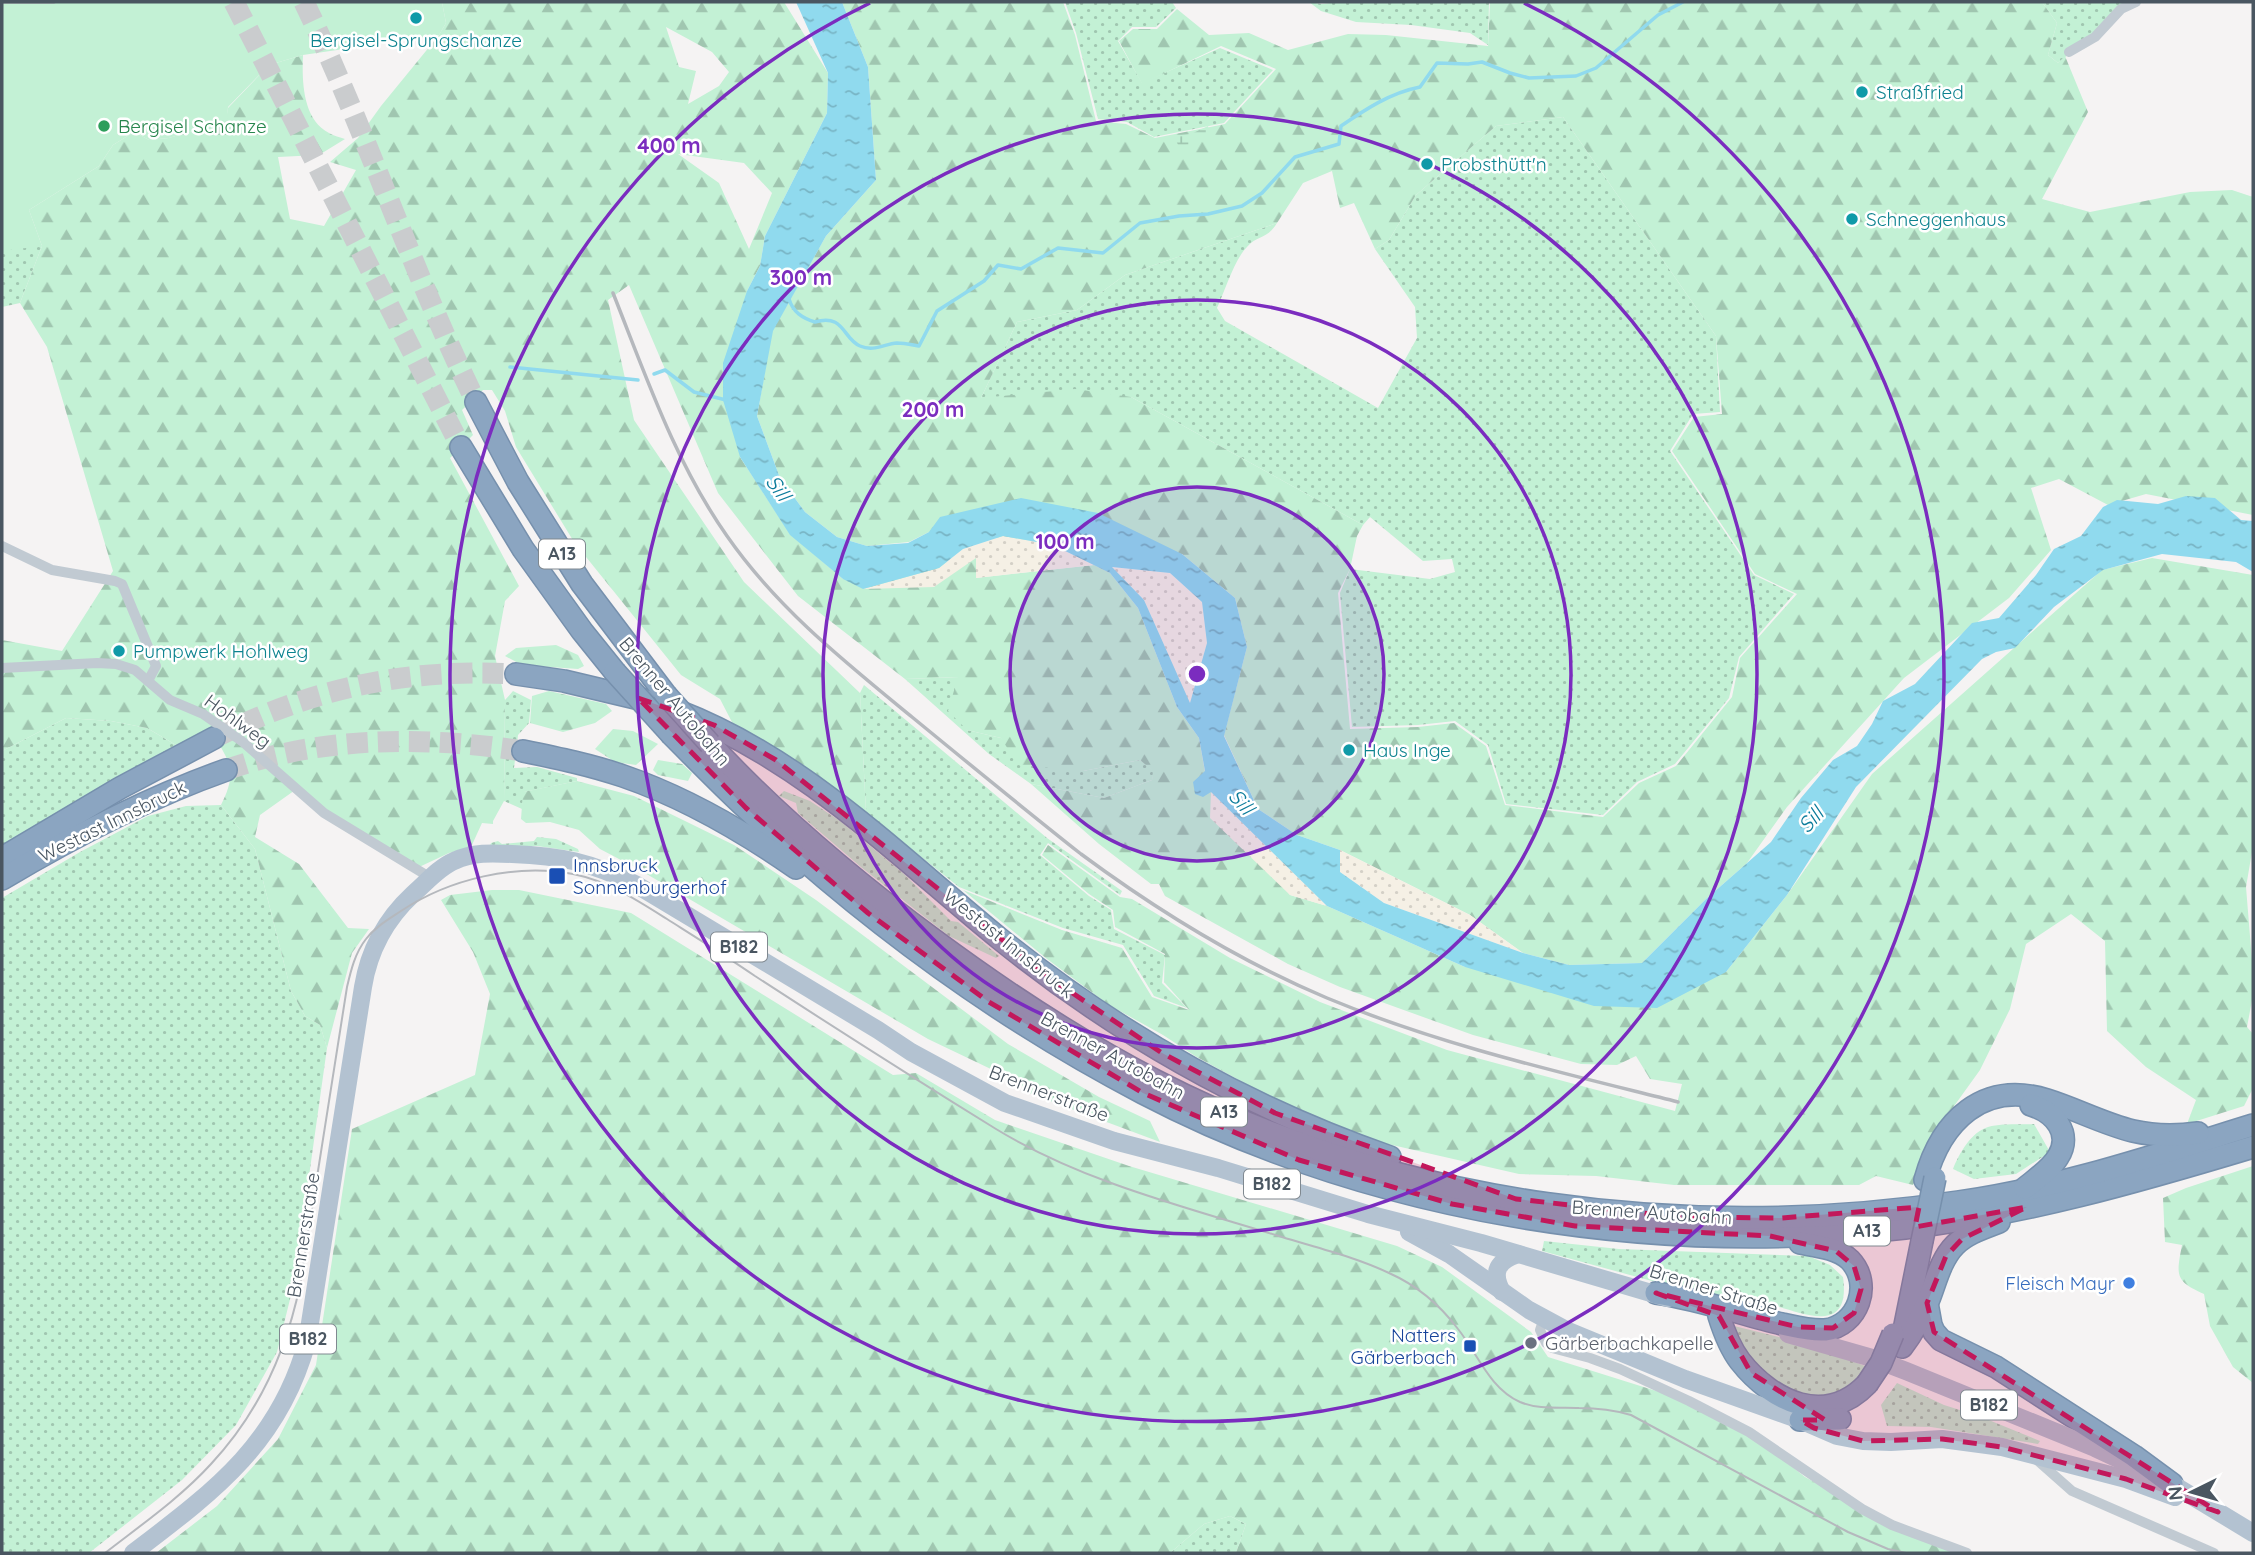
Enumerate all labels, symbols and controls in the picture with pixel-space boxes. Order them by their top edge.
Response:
marker: Bergisel-Sprungschanze [408,10,424,26]
place label: Bergisel-Sprungschanze [310,28,522,52]
place label: Straßfried [1876,80,1964,104]
marker: Straßfried [1854,84,1870,100]
place label: Bergisel Schanze [118,114,267,138]
marker: Bergisel Schanze [96,118,112,134]
text: 400 m [637,132,701,158]
place label: Probsthütt'n [1441,152,1547,176]
marker: Probsthütt'n [1419,156,1435,172]
place label: Schneggenhaus [1866,207,2006,231]
marker: Schneggenhaus [1844,211,1860,227]
text: 300 m [770,264,832,290]
text: 200 m [902,396,964,422]
water label: Sill [761,469,798,507]
text: 100 m [1035,528,1095,554]
road number: A13 [539,540,585,568]
street label: Brenner Autobahn [614,632,736,770]
place label: Pumpwerk Hohlweg [133,639,308,663]
marker: Pumpwerk Hohlweg [111,643,127,659]
centre of rings [1185,662,1209,686]
street label: Hohlweg [200,689,276,753]
place label: Haus Inge [1363,738,1451,762]
marker: Haus Inge [1341,742,1357,758]
street label: Westast Innsbruck [34,775,190,867]
water label: Sill [1223,783,1261,821]
water label: Sill [1792,799,1830,838]
place label: Innsbruck Sonnenburgerhof [573,853,727,899]
marker: Innsbruck Sonnenburgerhof [547,866,567,886]
street label: Westast Innsbruck [939,883,1079,1003]
road number: B182 [711,932,767,962]
street label: Brenner Autobahn [1037,1006,1189,1104]
street label: Brennerstraße [986,1059,1112,1127]
road number: A13 [1201,1098,1247,1126]
road number: B182 [1244,1170,1300,1198]
street label: Brennerstraße [281,1171,325,1299]
street label: Brenner Autobahn [1571,1194,1733,1230]
road number: A13 [1844,1216,1890,1246]
street label: Brenner Straße [1647,1258,1781,1320]
place label: Fleisch Mayr [2005,1271,2116,1295]
marker: Fleisch Mayr [2121,1275,2137,1291]
place label: Natters Gärberbach [1350,1323,1456,1369]
road number: B182 [280,1324,336,1354]
place label: Gärberbachkapelle [1545,1331,1714,1355]
marker: Gärberbachkapelle [1523,1335,1539,1351]
marker: Natters Gärberbach [1462,1338,1478,1354]
road number: B182 [1961,1390,2017,1420]
north arrow [2157,1457,2227,1527]
text: N [2163,1485,2188,1501]

